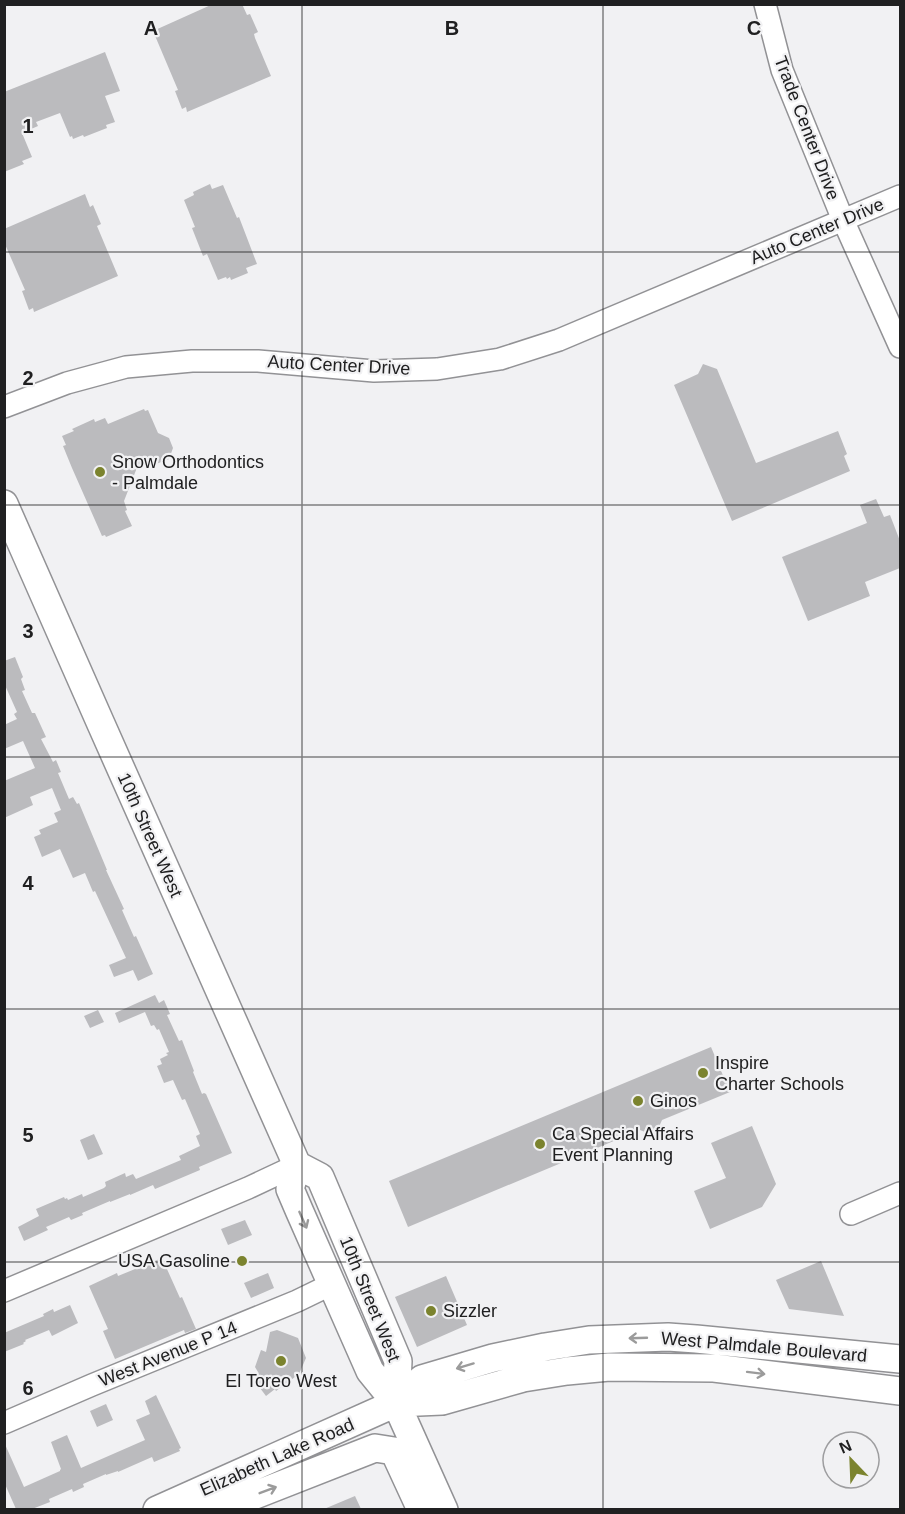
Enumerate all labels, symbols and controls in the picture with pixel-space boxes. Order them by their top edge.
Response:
text: A [144,17,158,39]
text: B [445,17,459,39]
text: C [747,17,761,39]
street label: Trade Center Drive [770,53,844,203]
text: 1 [22,115,34,137]
street label: Auto Center Drive [747,194,887,268]
street label: Auto Center Drive [267,351,411,379]
text: 2 [22,367,34,389]
place label: Snow Orthodontics - Palmdale [112,452,264,493]
marker: Snow Orthodontics - Palmdale [93,465,107,479]
text: 3 [22,620,34,642]
street label: 10th Street West [114,770,186,900]
text: 4 [22,872,34,894]
place label: Inspire Charter Schools [715,1053,844,1094]
marker: Inspire Charter Schools [696,1066,710,1080]
place label: Ginos [650,1091,697,1111]
marker: Ginos [631,1094,645,1108]
text: 5 [22,1124,34,1146]
place label: Ca Special Affairs Event Planning [552,1124,694,1165]
marker: Ca Special Affairs Event Planning [533,1137,547,1151]
one-way arrow [298,1210,309,1229]
street label: 10th Street West [336,1233,404,1365]
place label: USA Gasoline [118,1251,230,1271]
marker: USA Gasoline [235,1254,249,1268]
place label: Sizzler [443,1301,497,1321]
marker: Sizzler [424,1304,438,1318]
street label: West Avenue P 14 [96,1317,240,1391]
street label: West Palmdale Boulevard [660,1328,868,1366]
one-way arrow [628,1333,648,1344]
marker: El Toreo West [274,1354,288,1368]
one-way arrow [456,1361,475,1372]
one-way arrow [746,1368,766,1379]
place label: El Toreo West [225,1371,337,1391]
text: 6 [22,1377,34,1399]
street label: Elizabeth Lake Road [197,1414,357,1500]
north arrow [821,1430,881,1490]
text: N [837,1437,854,1457]
one-way arrow [258,1484,276,1495]

